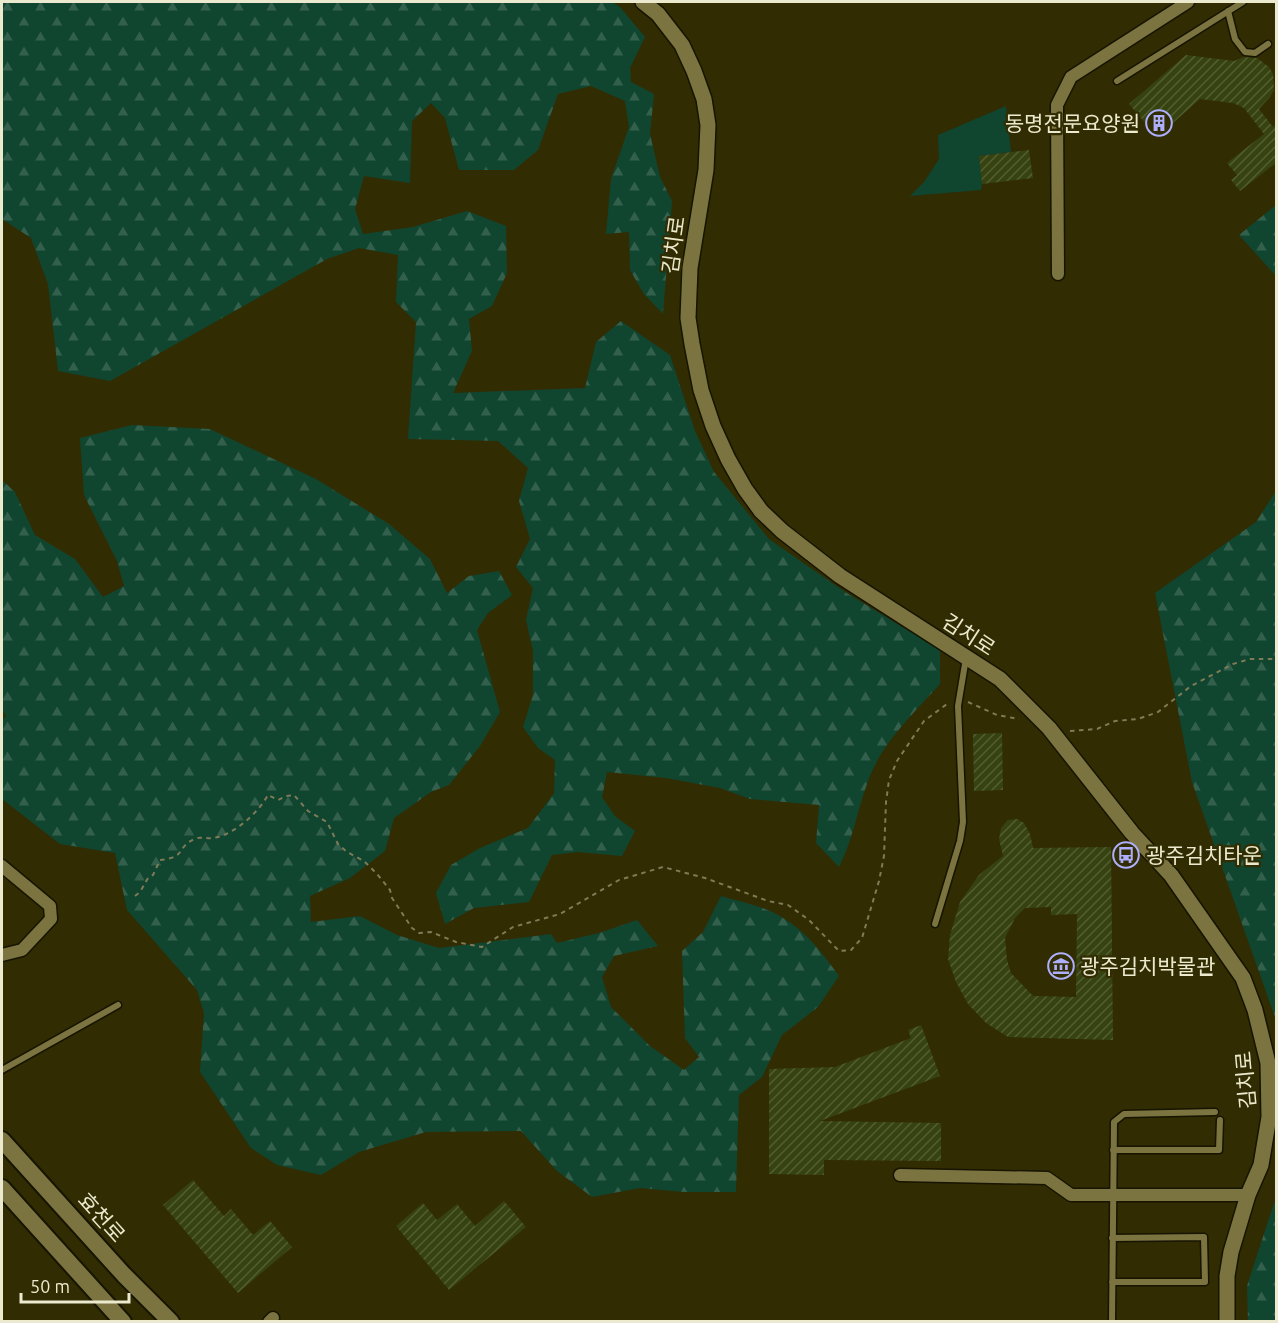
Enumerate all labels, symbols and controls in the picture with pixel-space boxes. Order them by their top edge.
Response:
building icon: 동명전문요양원 [1144,108,1174,138]
place label: 동명전문요양원 [1005,111,1140,135]
street label: 김치로 [657,215,689,275]
street label: 김치로 [938,608,1000,660]
bus stop icon: 광주김치타운 [1111,840,1141,870]
place label: 광주김치타운 [1146,843,1262,867]
museum icon: 광주김치박물관 [1046,951,1076,981]
place label: 광주김치박물관 [1080,954,1215,978]
street label: 김치로 [1231,1050,1259,1110]
street label: 효천로 [74,1187,130,1247]
scale bar [21,1266,129,1304]
text: 50 m [30,1276,70,1296]

